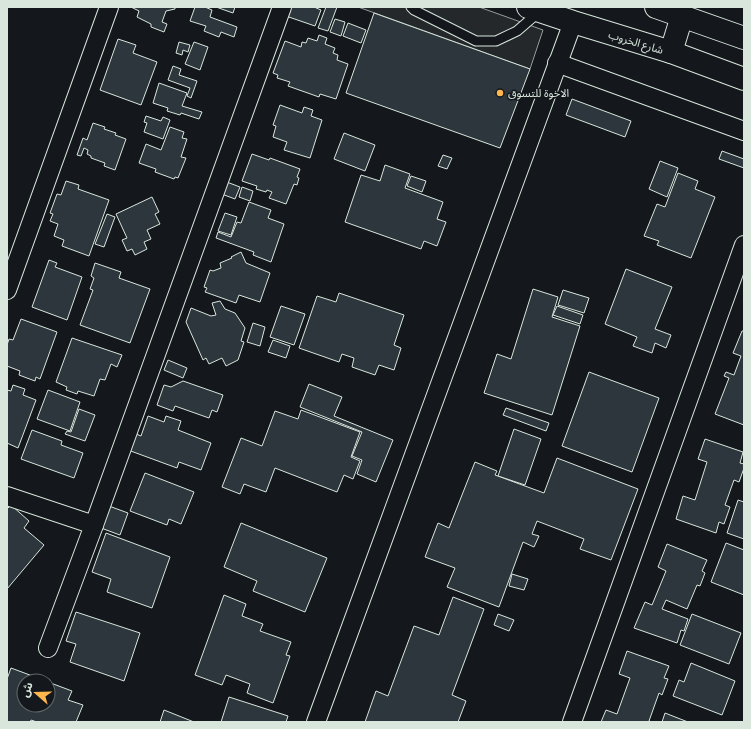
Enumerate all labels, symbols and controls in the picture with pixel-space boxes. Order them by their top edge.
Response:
street label: شارع الخروب [606,28,665,58]
place label: الاخوة للتسوق [508,87,569,100]
marker: الاخوة للتسوق [495,88,505,98]
north arrow [16,673,56,713]
text: ش [18,680,36,699]

